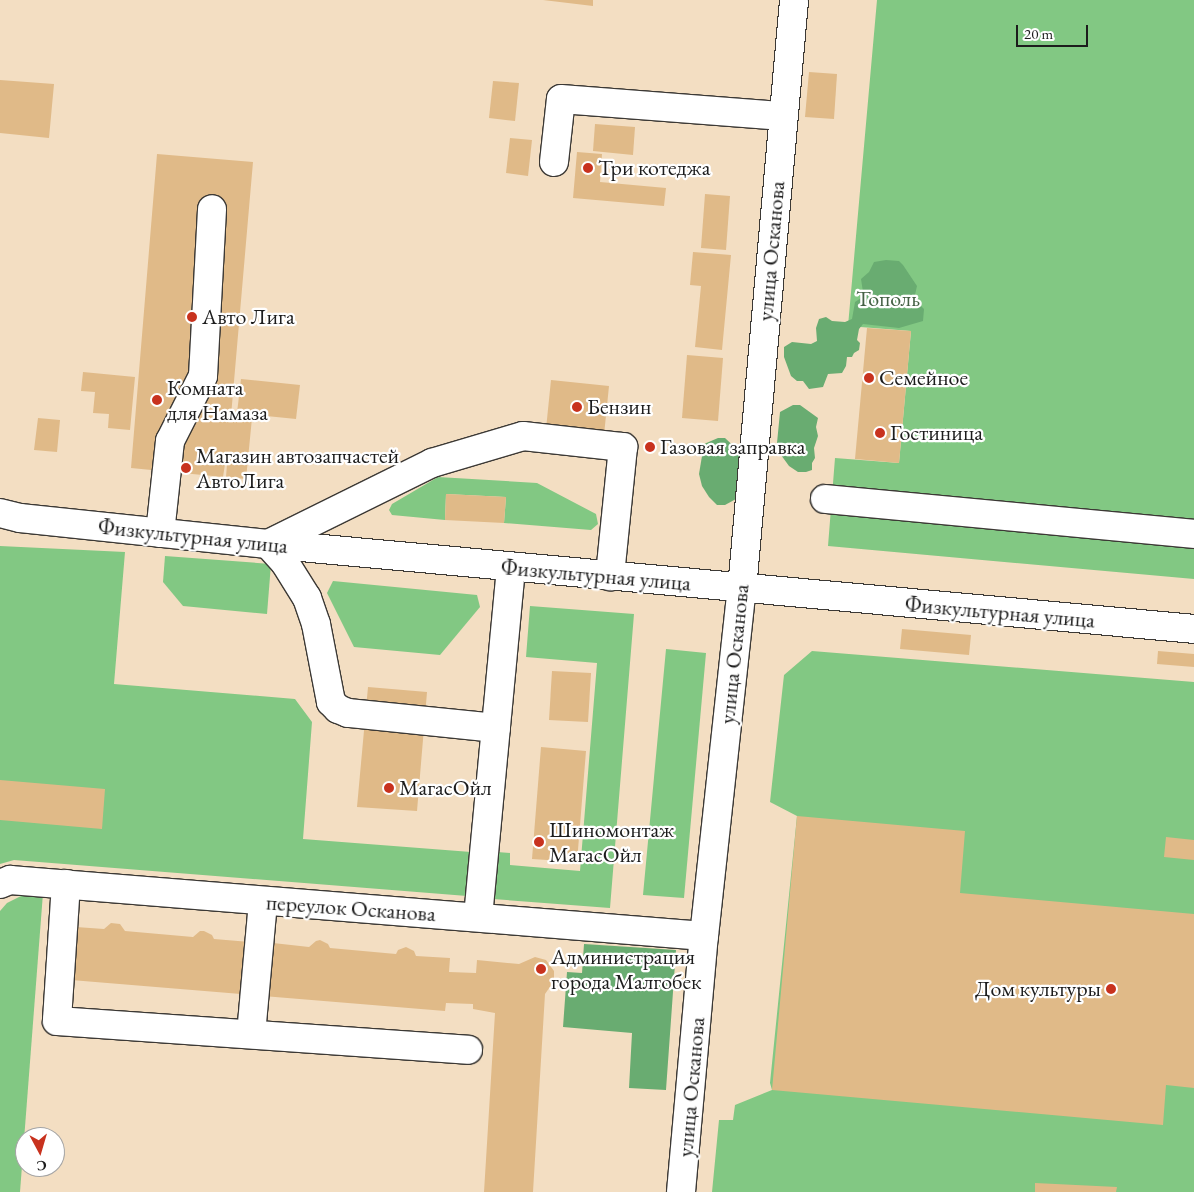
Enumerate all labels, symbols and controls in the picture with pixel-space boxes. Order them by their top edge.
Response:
scale bar [1019,15,1092,47]
text: 20 m [1024,24,1053,43]
place label: Три котеджа [598,155,710,181]
marker: Три котеджа [582,162,594,174]
street label: улица Осканова [752,180,790,322]
park label: Тополь [856,286,920,312]
place label: Авто Лига [202,304,295,330]
marker: Авто Лига [186,311,198,323]
place label: Семейное [879,365,968,391]
marker: Семейное [863,372,875,384]
place label: Комната для Намаза [167,374,268,426]
marker: Комната для Намаза [151,394,163,406]
place label: Бензин [587,394,651,420]
marker: Бензин [571,401,583,413]
place label: Гостиница [890,420,983,446]
marker: Гостиница [874,427,886,439]
place label: Газовая заправка [660,434,805,460]
marker: Газовая заправка [644,441,656,453]
place label: Магазин автозапчастей АвтоЛига [196,442,399,494]
marker: Магазин автозапчастей АвтоЛига [180,462,192,474]
street label: Физкультурная улица [97,513,289,559]
street label: Физкультурная улица [500,554,692,596]
street label: улица Осканова [714,583,754,725]
street label: Физкультурная улица [904,591,1096,633]
place label: МагасОйл [399,775,492,801]
marker: МагасОйл [383,782,395,794]
place label: Шиномонтаж МагасОйл [549,816,674,868]
marker: Шиномонтаж МагасОйл [533,836,545,848]
street label: переулок Осканова [265,889,437,927]
place label: Администрация города Малгобек [551,943,702,994]
marker: Администрация города Малгобек [535,963,547,975]
place label: Дом культуры [975,976,1101,1002]
marker: Дом культуры [1105,983,1117,995]
street label: улица Осканова [672,1016,710,1158]
north arrow [15,1127,65,1177]
text: С [36,1156,47,1175]

